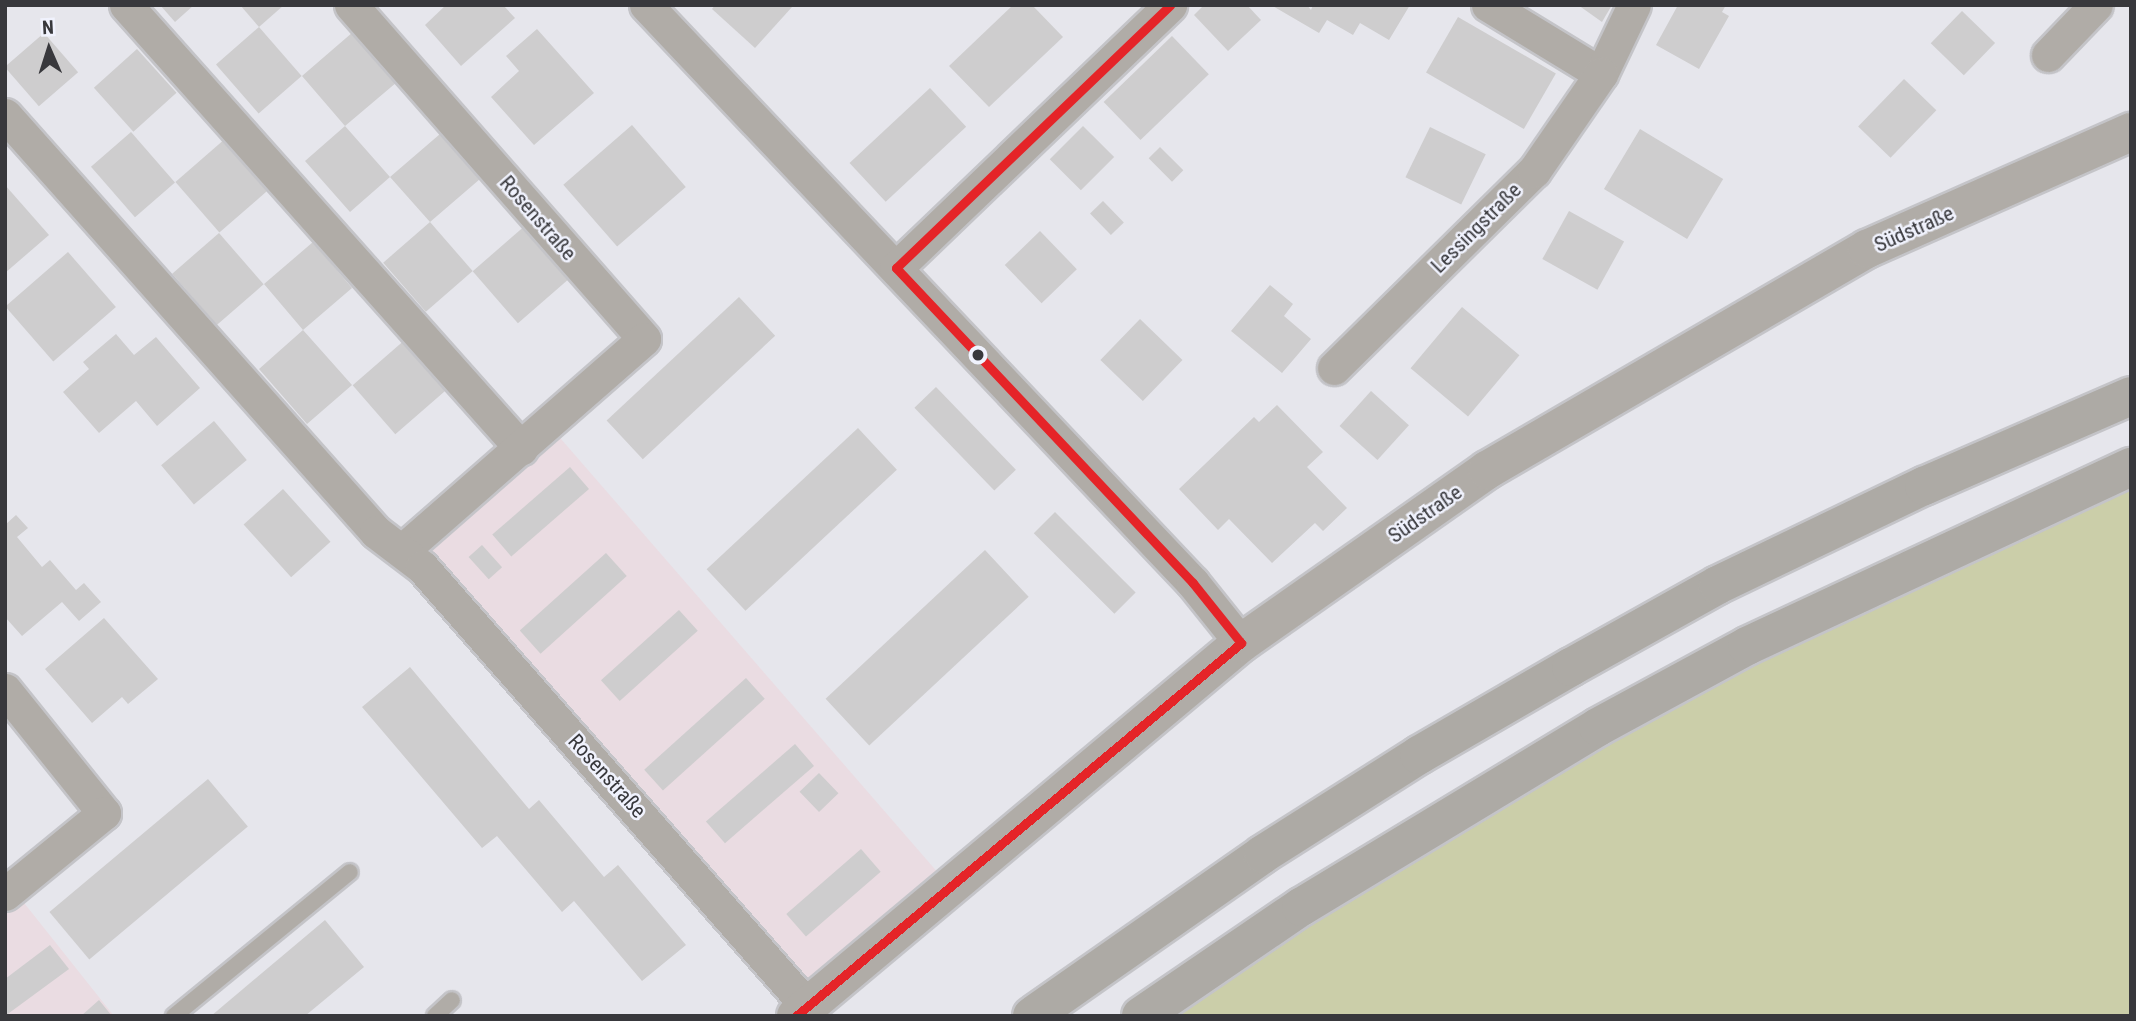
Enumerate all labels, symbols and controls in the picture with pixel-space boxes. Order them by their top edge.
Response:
north arrow [14,14,84,84]
text: N [41,16,54,39]
street label: Rosenstraße [494,171,582,265]
street label: Lessingstraße [1426,178,1526,278]
street label: Südstraße [1870,200,1958,258]
unlabelled marker [971,348,985,362]
street label: Südstraße [1383,480,1467,548]
street label: Rosenstraße [563,729,651,823]

